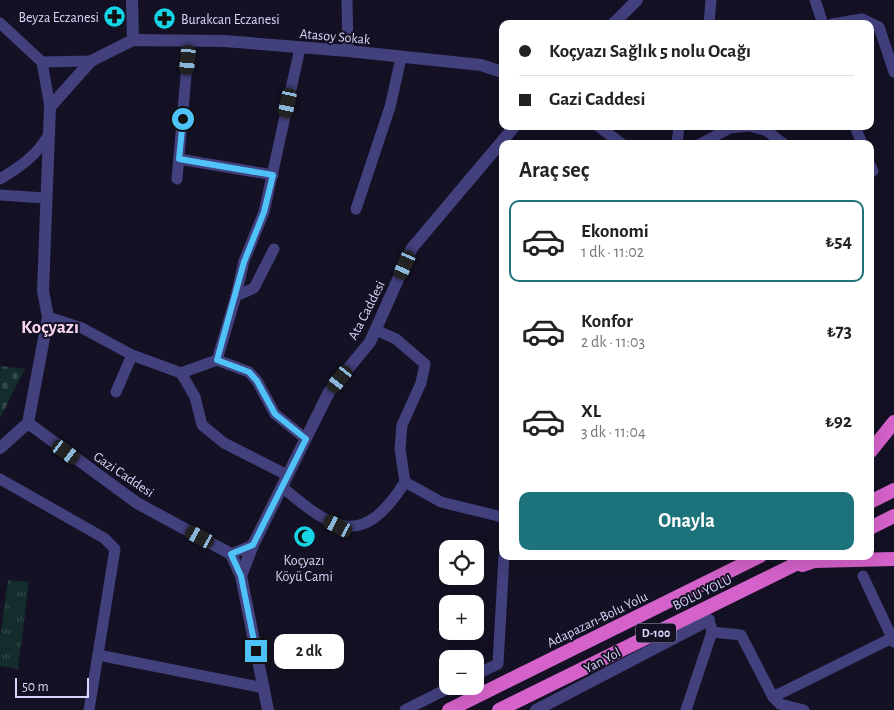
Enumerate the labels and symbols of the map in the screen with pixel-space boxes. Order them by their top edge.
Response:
pharmacy icon: Beyza Eczanesi [103,5,127,29]
pharmacy icon: Burakcan Eczanesi [153,7,177,31]
place label: Beyza Eczanesi [19,11,99,25]
place label: Burakcan Eczanesi [181,13,280,27]
street label: Atasoy Sokak [299,27,372,47]
car [179,44,196,76]
car [277,87,298,119]
route start [172,108,194,130]
car [392,248,417,282]
street label: Ata Caddesi [346,279,388,342]
district label: Koçyazı [21,318,79,337]
car [324,363,355,395]
car [49,437,82,467]
street label: Gazi Caddesi [91,450,156,500]
car [321,513,354,539]
car [183,523,216,551]
mosque icon: Koçyazı Köyü Cami [292,525,316,549]
place label: Koçyazı Köyü Cami [275,554,333,584]
street label: BOLU YOLU [671,573,734,613]
street label: Adapazarı-Bolu Yolu [545,589,650,650]
road number: D-100 [636,624,676,642]
callout: 2 dk [274,634,344,668]
route end [245,640,267,662]
street label: Yan Yol [582,646,623,676]
scale bar [15,675,89,698]

